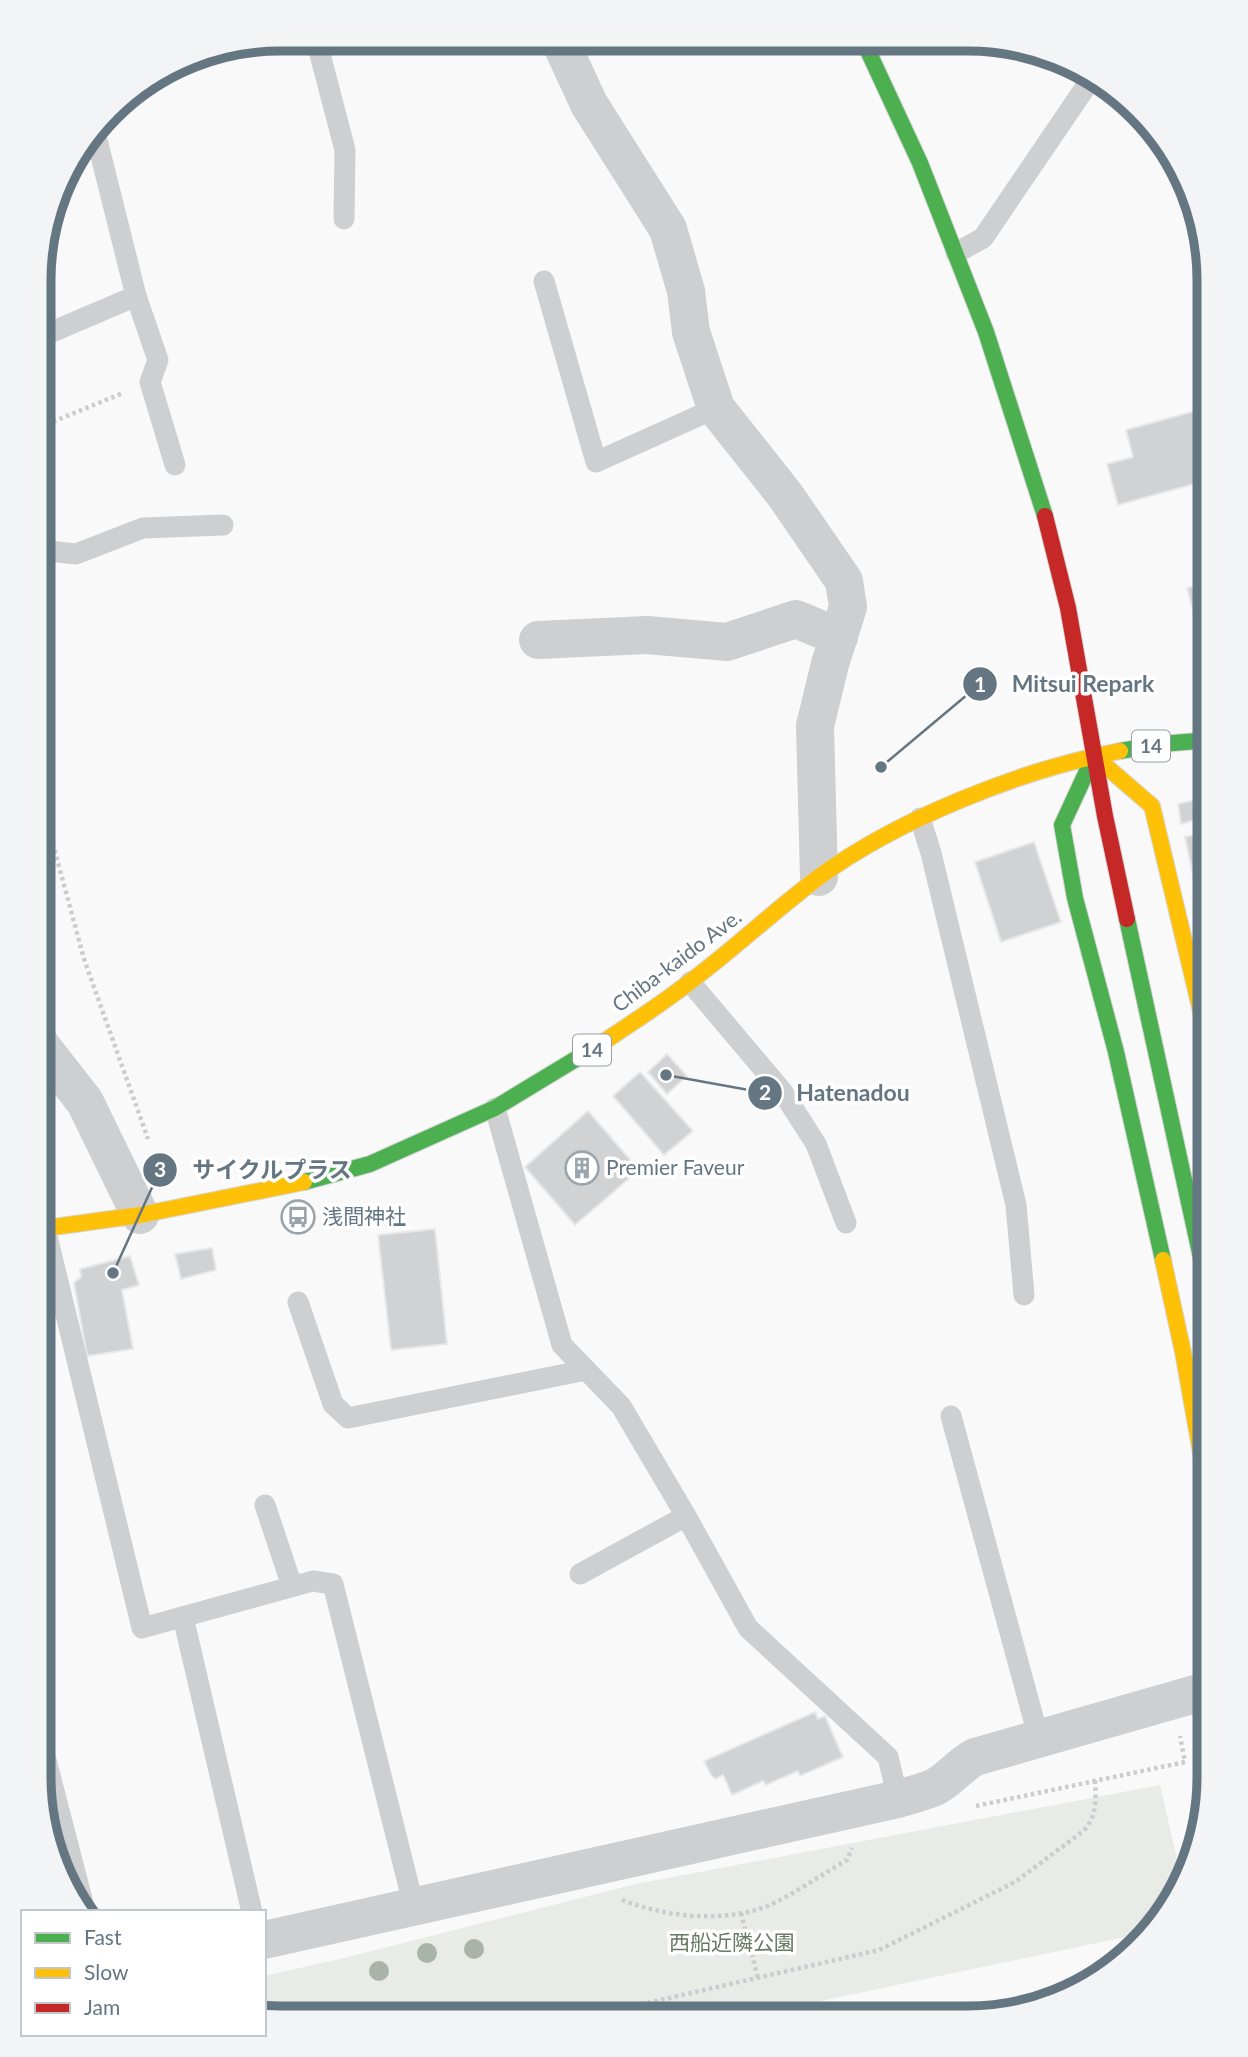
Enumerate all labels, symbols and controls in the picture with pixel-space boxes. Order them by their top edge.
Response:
callout: Mitsui Repark [963,662,1168,706]
text: Mitsui Repark [1012,669,1155,697]
text: 1 [974,671,986,696]
road number: 14 [1132,730,1170,762]
street label: Chiba-kaido Ave. [607,903,746,1016]
road number: 14 [573,1034,611,1066]
callout: Hatenadou [747,1071,924,1115]
text: Hatenadou [796,1078,910,1106]
text: 2 [759,1079,771,1104]
callout: サイクルプラス [142,1148,366,1192]
building icon: Premier Faveur [563,1149,601,1187]
place label: Premier Faveur [606,1154,745,1179]
text: サイクルプラス [192,1155,352,1183]
text: 3 [154,1156,166,1181]
bus stop icon: 浅間神社 [279,1198,317,1236]
place label: 浅間神社 [322,1203,406,1228]
legend [21,1910,266,2036]
text: Fast [84,1924,122,1949]
park label: 西船近隣公園 [669,1929,795,1954]
text: Slow [84,1959,129,1984]
text: Jam [84,1994,120,2019]

